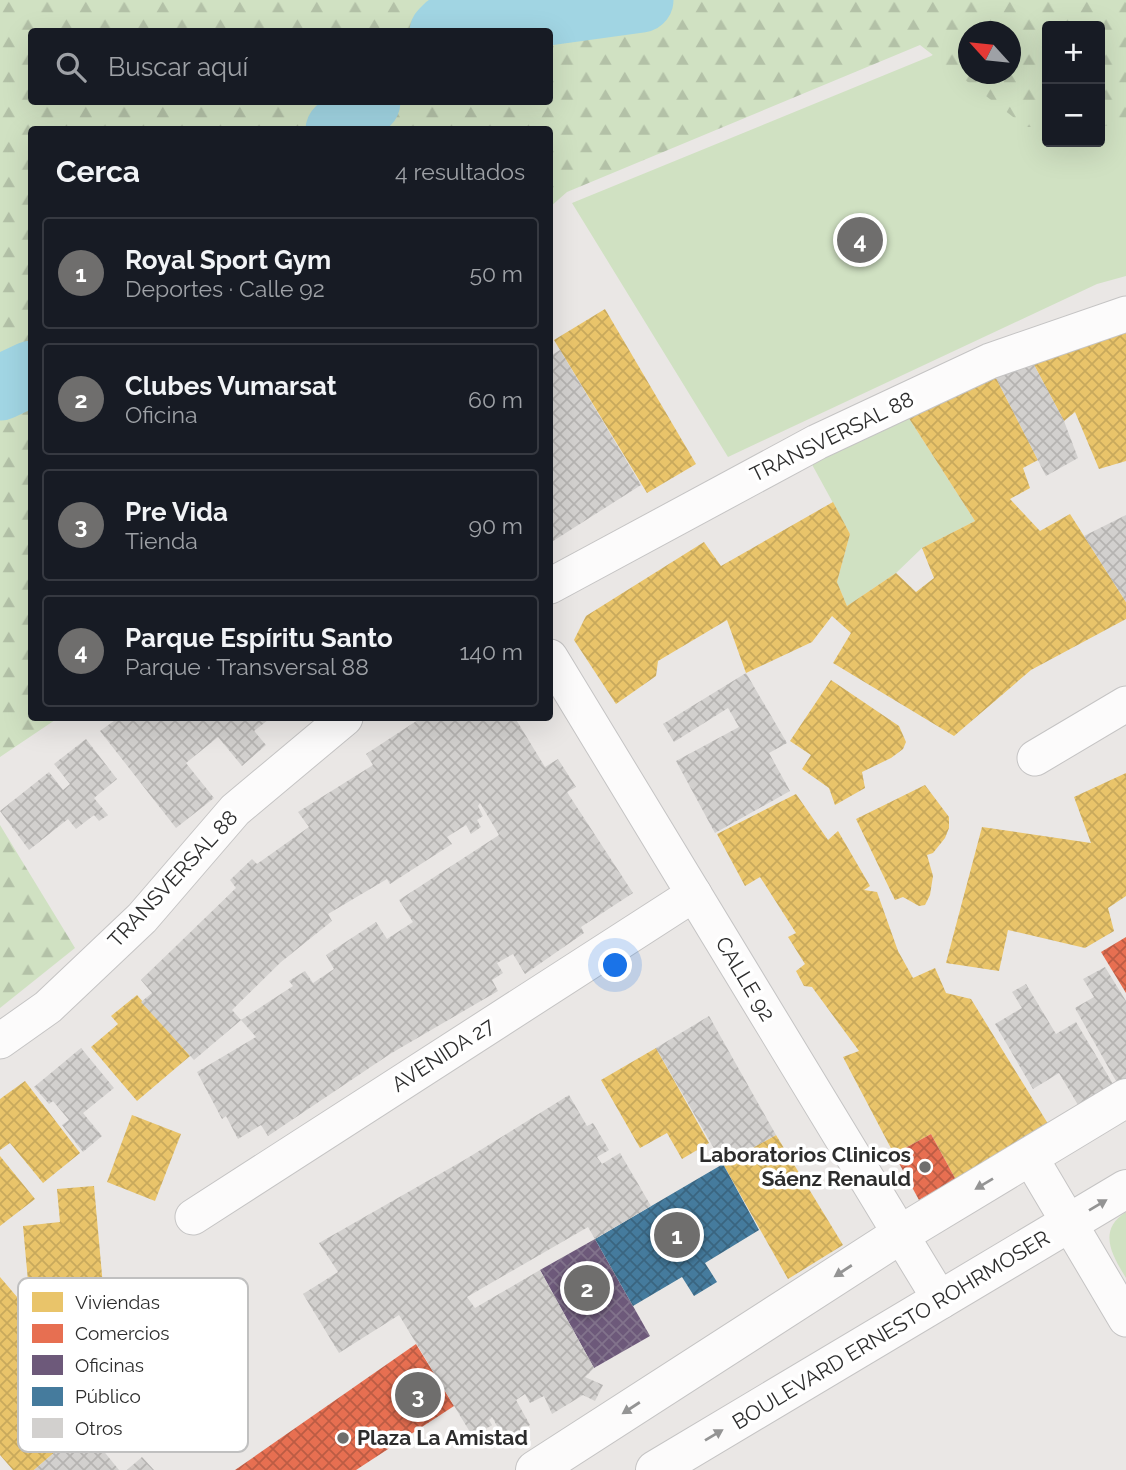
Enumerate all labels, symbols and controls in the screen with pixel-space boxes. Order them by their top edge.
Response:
north arrow [958,21,1021,84]
map controls [1042,21,1105,147]
button: + [1042,21,1105,84]
search box [28,28,553,105]
icon: search [52,48,90,86]
text: Buscar aquí [108,52,248,82]
button: − [1042,84,1105,147]
text: Cerca [56,154,140,189]
text: 4 resultados [395,158,525,185]
pin: 4 [837,214,883,266]
text: Royal Sport Gym [125,245,331,275]
text: 1 [75,260,87,287]
text: 50 m [469,260,523,287]
text: Deportes · Calle 92 [125,275,325,302]
text: Clubes Vumarsat [125,371,337,401]
text: 2 [75,386,87,413]
text: 60 m [468,386,523,413]
street label: TRANSVERSAL 88 [746,386,918,487]
text: Oficina [125,401,197,428]
text: Pre Vida [125,497,228,527]
text: 3 [75,512,87,539]
text: 90 m [468,512,523,539]
text: Tienda [125,527,198,554]
text: Parque Espíritu Santo [125,623,393,653]
text: 4 [74,638,88,665]
text: 140 m [460,638,523,665]
text: Parque · Transversal 88 [125,653,369,680]
street label: TRANSVERSAL 88 [103,805,243,952]
street label: CALLE 92 [710,932,780,1026]
your location [598,948,632,982]
street label: AVENIDA 27 [387,1012,499,1097]
place label: Laboratorios Clinicos Sáenz Renauld [699,1142,911,1191]
marker: Laboratorios Clinicos Sáenz Renauld [917,1159,933,1175]
one-way arrow [974,1178,993,1191]
one-way arrow [1089,1199,1108,1212]
pin: 1 [654,1209,700,1261]
street label: BOULEVARD ERNESTO ROHRMOSER [728,1225,1054,1434]
pin: 2 [564,1262,610,1314]
one-way arrow [834,1265,853,1278]
legend [18,1278,248,1452]
text: Viviendas [75,1291,160,1313]
text: Comercios [75,1322,169,1344]
text: Oficinas [75,1354,144,1376]
pin: 3 [395,1369,441,1421]
text: Público [75,1385,141,1407]
one-way arrow [622,1401,641,1414]
text: Otros [75,1417,122,1439]
place label: Plaza La Amistad [357,1425,528,1450]
one-way arrow [704,1429,723,1441]
marker: Plaza La Amistad [335,1430,351,1446]

